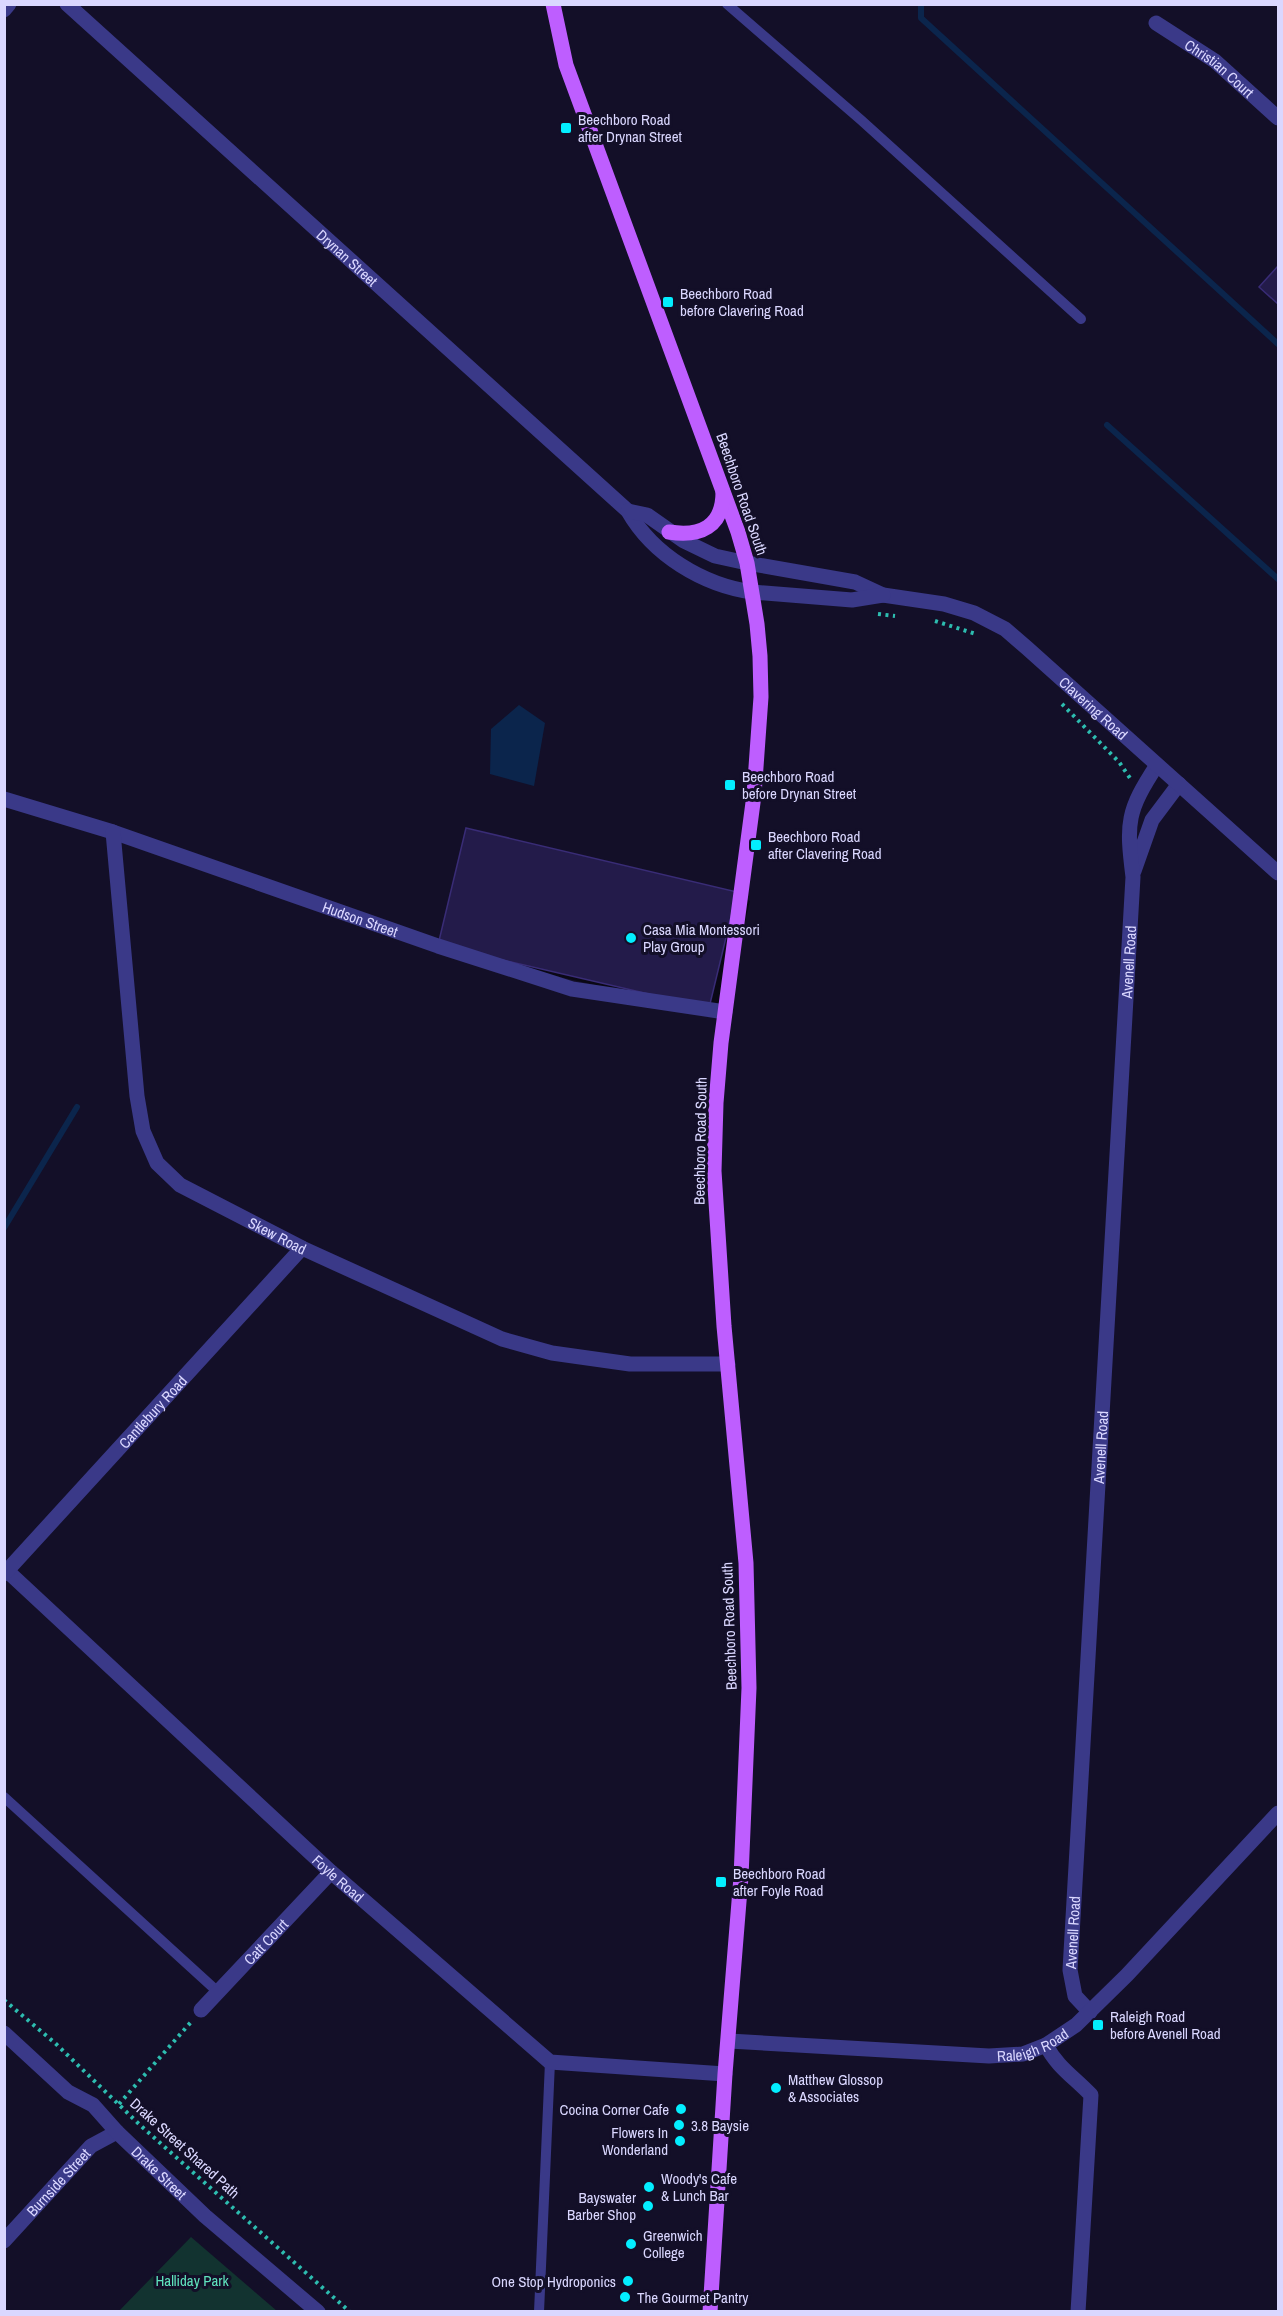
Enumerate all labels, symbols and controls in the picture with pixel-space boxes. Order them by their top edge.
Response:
street label: Christian Court [1181,34,1259,102]
place label: Beechboro Road after Drynan Street [578,109,683,147]
marker: Beechboro Road after Drynan Street [559,121,573,135]
street label: Drynan Street [312,224,383,291]
place label: Beechboro Road before Clavering Road [680,283,804,321]
marker: Beechboro Road before Clavering Road [661,295,675,309]
street label: Beechboro Road South [711,430,773,558]
street label: Clavering Road [1055,671,1133,744]
place label: Beechboro Road before Drynan Street [742,766,857,804]
marker: Beechboro Road before Drynan Street [723,778,737,792]
place label: Beechboro Road after Clavering Road [768,826,882,864]
marker: Beechboro Road after Clavering Road [749,838,763,852]
street label: Hudson Street [320,896,401,942]
place label: Casa Mia Montessori Play Group [643,919,760,957]
street label: Avenell Road [1115,925,1141,1000]
marker: Casa Mia Montessori Play Group [624,931,638,945]
street label: Beechboro Road South [688,1077,712,1205]
street label: Skew Road [245,1212,310,1259]
street label: Cantlebury Road [114,1370,191,1453]
street label: Avenell Road [1087,1410,1113,1485]
street label: Beechboro Road South [716,1562,742,1690]
street label: Foyle Road [308,1850,369,1907]
place label: Beechboro Road after Foyle Road [733,1863,825,1901]
marker: Beechboro Road after Foyle Road [714,1875,728,1889]
street label: Avenell Road [1060,1895,1085,1971]
street label: Catt Court [239,1914,293,1969]
place label: Raleigh Road before Avenell Road [1110,2006,1221,2044]
marker: Raleigh Road before Avenell Road [1091,2018,1105,2032]
street label: Raleigh Road [996,2023,1072,2066]
place label: Matthew Glossop & Associates [788,2069,883,2107]
marker: Matthew Glossop & Associates [769,2081,783,2095]
street label: Drake Street Shared Path [127,2094,243,2202]
place label: Cocina Corner Cafe [560,2099,669,2120]
marker: Cocina Corner Cafe [674,2102,688,2116]
place label: 3.8 Baysie [691,2115,749,2136]
marker: 3.8 Baysie [672,2118,686,2132]
place label: Flowers In Wonderland [602,2122,668,2160]
marker: Flowers In Wonderland [673,2134,687,2148]
street label: Burnside Street [21,2143,95,2221]
street label: Drake Street [129,2143,191,2203]
place label: Woody's Cafe & Lunch Bar [661,2168,737,2206]
marker: Woody's Cafe & Lunch Bar [642,2180,656,2194]
place label: Bayswater Barber Shop [567,2187,636,2225]
marker: Bayswater Barber Shop [641,2199,655,2213]
place label: Greenwich College [643,2225,702,2263]
marker: Greenwich College [624,2237,638,2251]
park label: Halliday Park [155,2270,229,2291]
place label: One Stop Hydroponics [492,2271,616,2292]
marker: One Stop Hydroponics [621,2274,635,2288]
place label: The Gourmet Pantry [637,2287,749,2308]
marker: The Gourmet Pantry [618,2290,632,2304]

